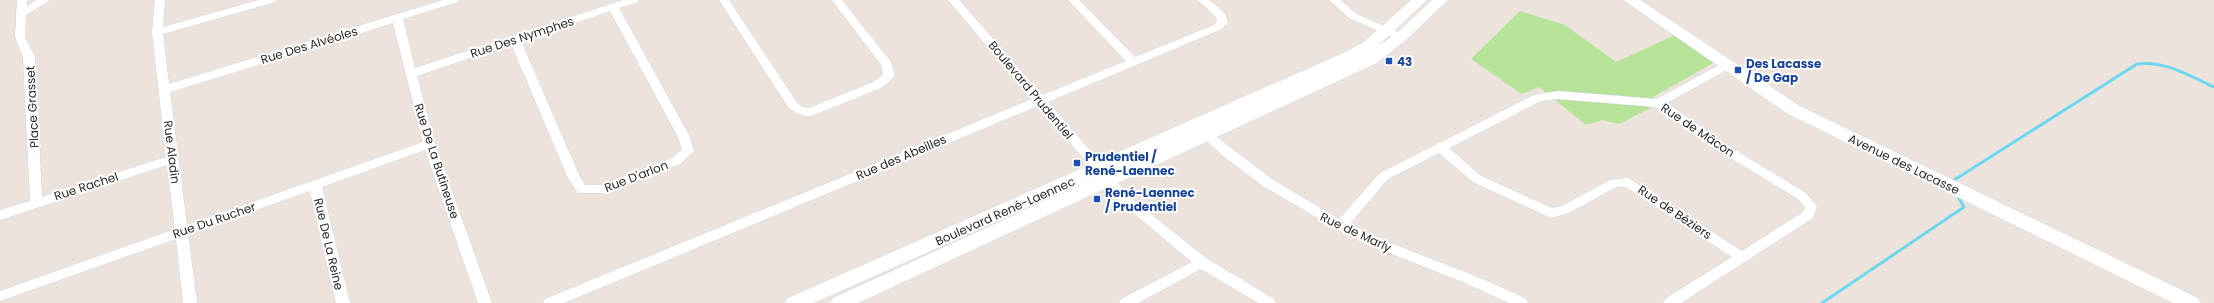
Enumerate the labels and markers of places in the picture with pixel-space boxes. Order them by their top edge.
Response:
place label: 43 [1397,53,1412,70]
place label: Des Lacasse / De Gap [1746,55,1822,86]
marker: 43 [1384,56,1394,66]
marker: Des Lacasse / De Gap [1733,65,1743,75]
place label: Prudentiel / René-Laennec [1085,148,1175,179]
marker: Prudentiel / René-Laennec [1072,158,1082,168]
place label: René-Laennec / Prudentiel [1105,184,1195,215]
marker: René-Laennec / Prudentiel [1092,194,1102,204]

